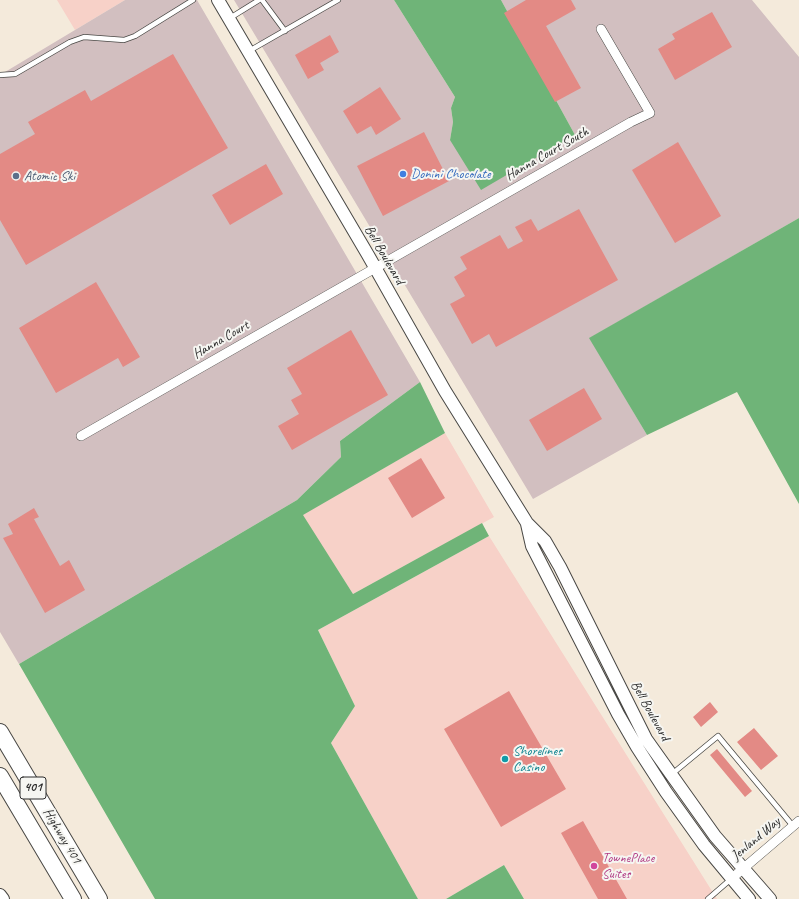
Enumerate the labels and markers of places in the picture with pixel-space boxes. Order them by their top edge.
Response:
place label: Donini Chocolate [411,166,491,182]
place label: Atomic Ski [24,168,75,184]
marker: Donini Chocolate [398,169,408,179]
marker: Atomic Ski [11,171,21,181]
place label: Shorelines Casino [513,743,562,776]
marker: Shorelines Casino [500,754,510,764]
place label: TownePlace Suites [602,850,654,882]
marker: TownePlace Suites [589,861,599,871]

